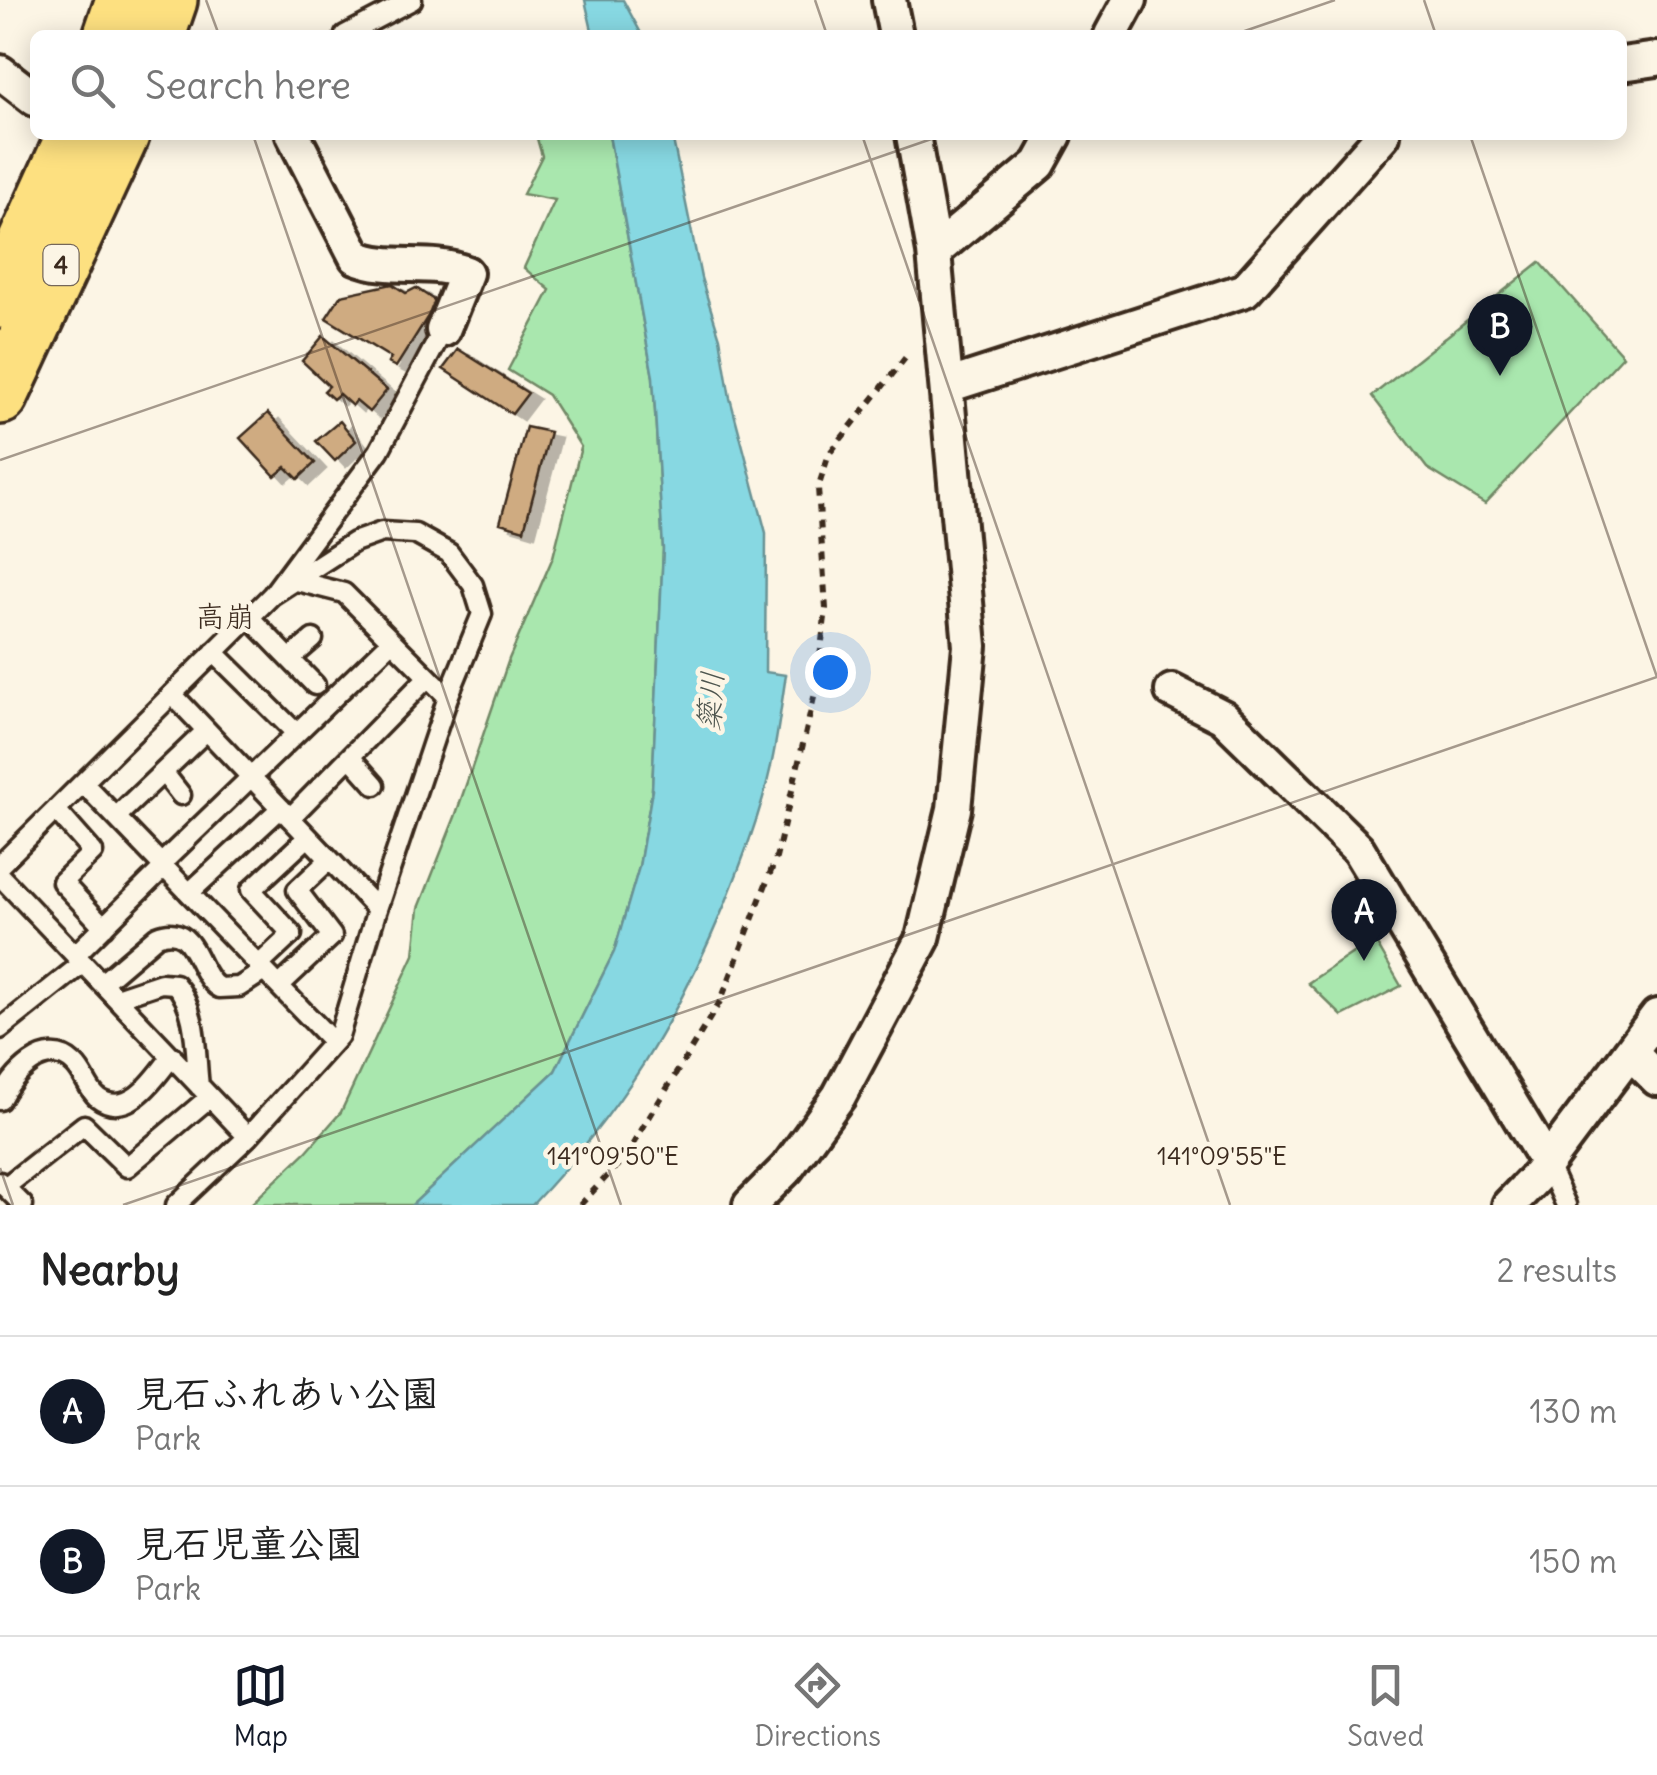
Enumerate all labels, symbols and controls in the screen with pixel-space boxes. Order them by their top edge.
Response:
search box [30,30,1627,140]
icon: search [65,58,120,113]
text: Search here [145,62,351,109]
road number: 4 [44,245,78,285]
pin: B [1468,294,1532,376]
district label: 高崩 [195,597,255,635]
your location [805,647,856,698]
water label: 簗川 [689,670,731,732]
pin: A [1332,878,1396,961]
text: 141°09'50"E [547,1140,679,1172]
text: 141°09'55"E [1157,1140,1287,1172]
text: Nearby [40,1244,179,1296]
text: 2 results [1497,1250,1617,1291]
text: 見石ふれあい公園 [135,1370,439,1417]
text: A [62,1391,83,1432]
text: 130 m [1529,1391,1617,1432]
text: Park [135,1418,201,1459]
text: 見石児童公園 [135,1520,363,1567]
text: B [62,1541,83,1582]
text: 150 m [1529,1541,1617,1582]
text: Park [135,1568,201,1609]
tab: Map [233,1658,288,1754]
tab: Directions [754,1658,881,1754]
tab: Saved [1347,1658,1424,1754]

